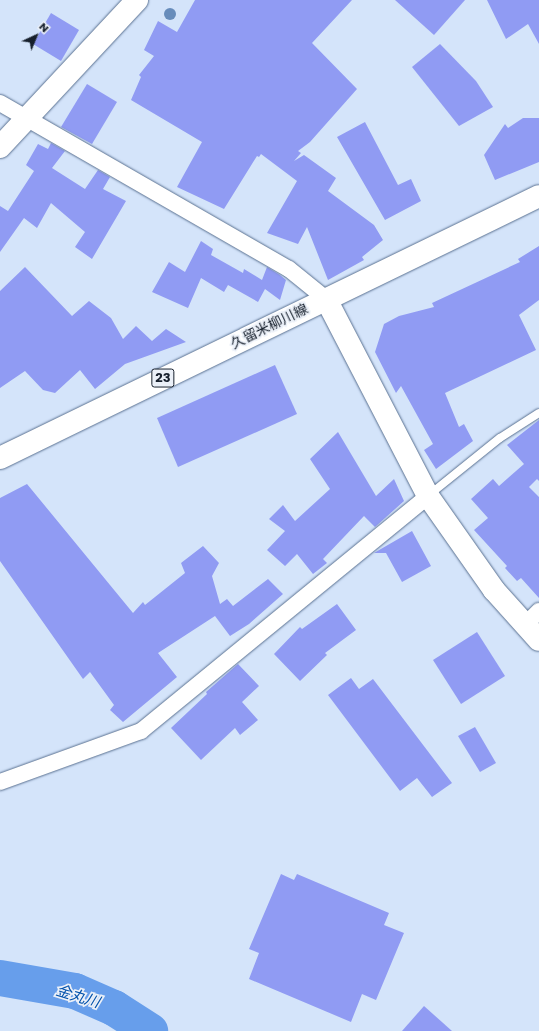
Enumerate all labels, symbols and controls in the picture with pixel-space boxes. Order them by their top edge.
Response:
north arrow [16,16,56,56]
text: N [36,19,53,36]
street label: 久留米柳川線 [228,300,310,352]
road number: 23 [151,367,175,389]
water label: 金丸川 [54,981,102,1011]

